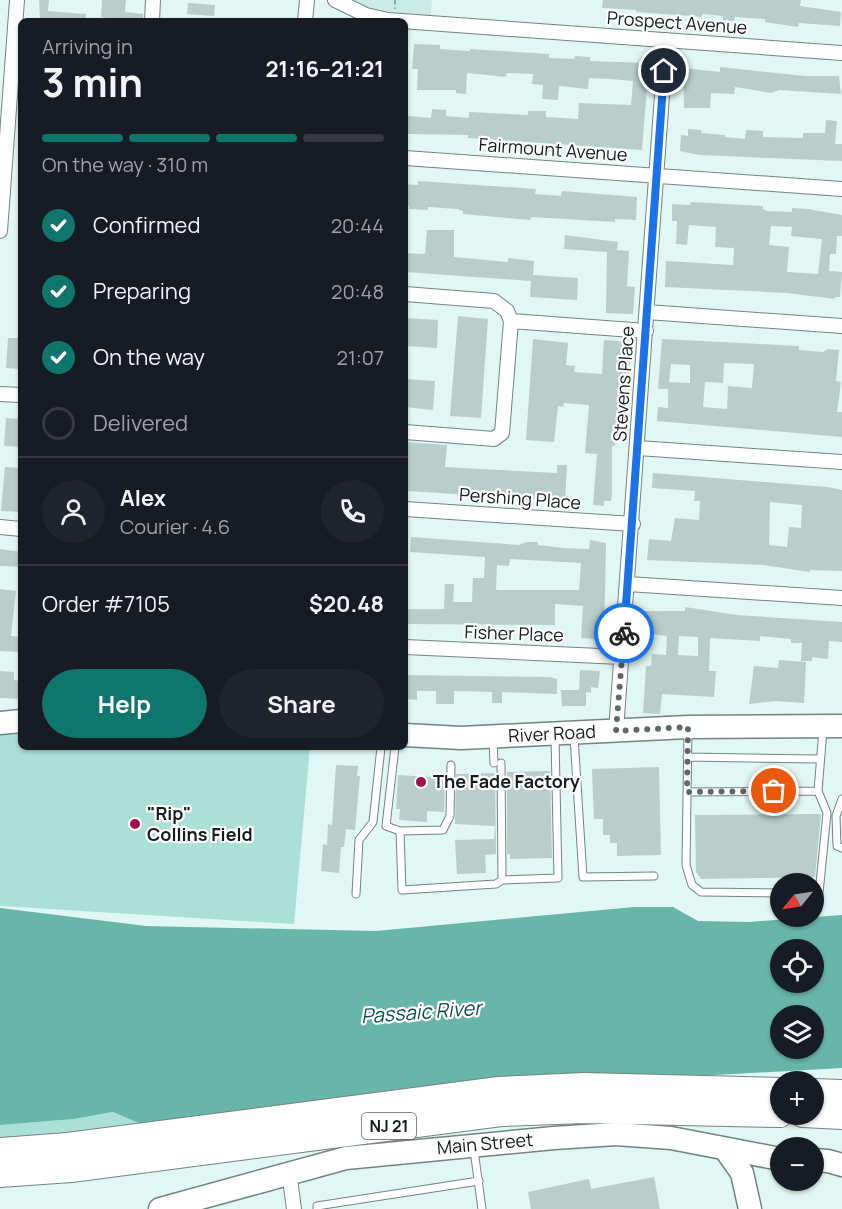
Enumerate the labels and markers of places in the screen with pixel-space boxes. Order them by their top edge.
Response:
pin [638,45,689,96]
pin [748,765,799,816]
place label: The Fade Factory [433,769,580,793]
marker: The Fade Factory [414,775,428,789]
place label: "Rip" Collins Field [147,801,253,846]
marker: "Rip" Collins Field [128,817,142,831]

